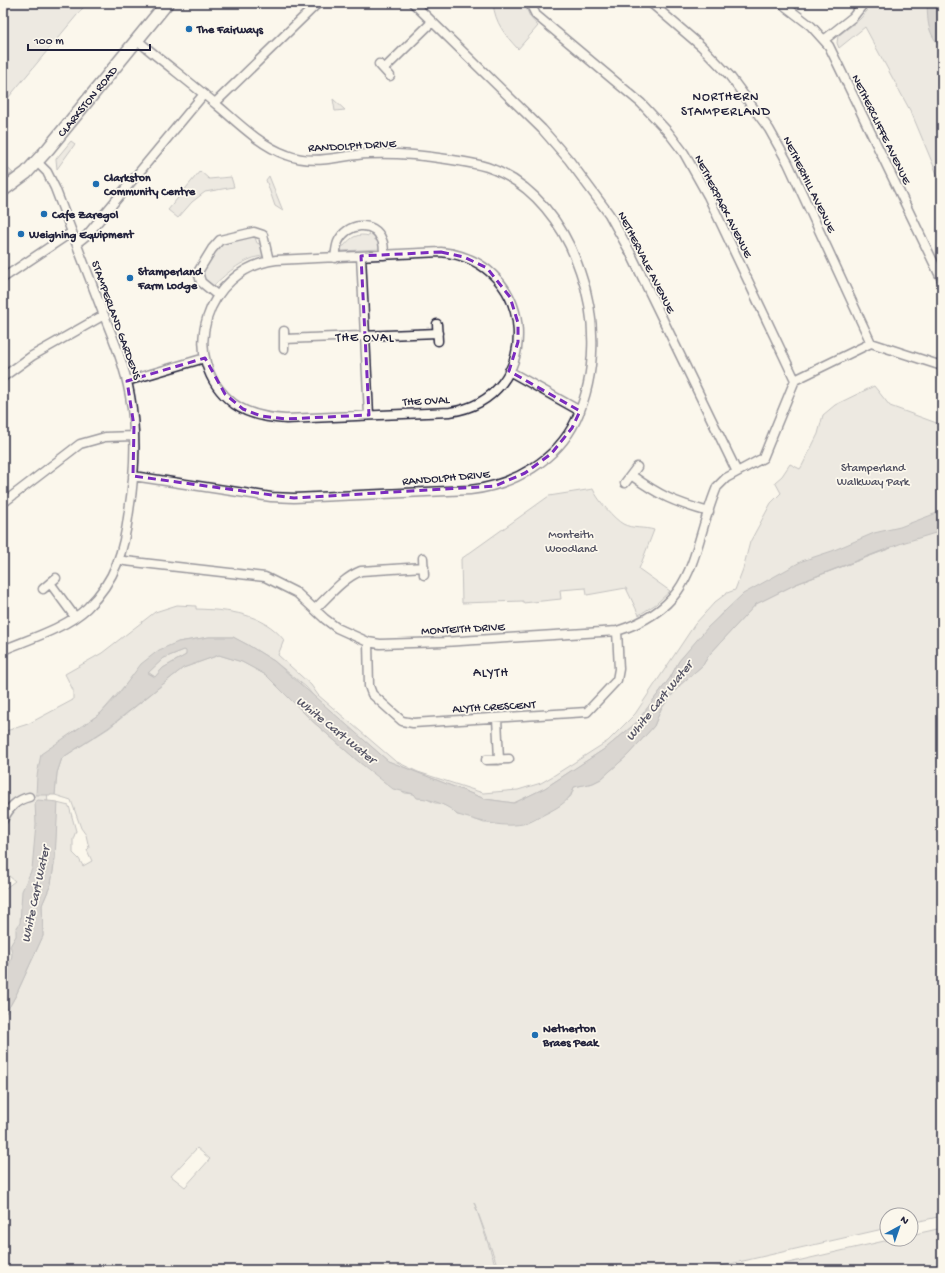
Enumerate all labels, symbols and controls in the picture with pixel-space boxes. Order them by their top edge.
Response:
marker: The Fairways [184,24,194,34]
place label: The Fairways [196,24,264,38]
scale bar [28,26,150,52]
text: 100 m [33,35,64,49]
street label: CLARKSTON ROAD [56,64,122,141]
street label: NETHERCLIFFE AVENUE [848,73,913,188]
district label: NORTHERN STAMPERLAND [681,90,771,120]
street label: NETHERHILL AVENUE [779,134,838,236]
street label: RANDOLPH DRIVE [308,138,397,156]
street label: NETHERPARK AVENUE [690,153,754,261]
place label: Clarkston Community Centre [103,172,196,200]
marker: Clarkston Community Centre [91,179,101,189]
marker: Cafe Zaregol [39,209,49,219]
place label: Cafe Zaregol [51,209,119,223]
street label: NETHERVALE AVENUE [613,210,677,317]
marker: Weighing Equipment [16,229,26,239]
place label: Weighing Equipment [28,229,134,243]
street label: STAMPERLAND GARDENS [87,259,143,382]
place label: Stamperland Farm Lodge [137,266,204,294]
marker: Stamperland Farm Lodge [125,273,135,283]
district label: THE OVAL [334,331,395,346]
street label: THE OVAL [401,394,451,410]
park label: Stamperland Walkway Park [837,462,911,490]
street label: RANDOLPH DRIVE [402,468,491,490]
park label: Monteith Woodland [545,529,598,557]
street label: MONTEITH DRIVE [421,621,506,639]
water label: White Cart Water [623,657,698,744]
district label: ALYTH [473,666,509,681]
water label: White Cart Water [293,694,380,769]
street label: ALYTH CRESCENT [452,699,538,717]
water label: White Cart Water [19,843,54,944]
place label: Netherton Braes Peak [542,1023,600,1051]
marker: Netherton Braes Peak [530,1030,540,1040]
north arrow [879,1207,919,1247]
text: N [898,1214,911,1228]

